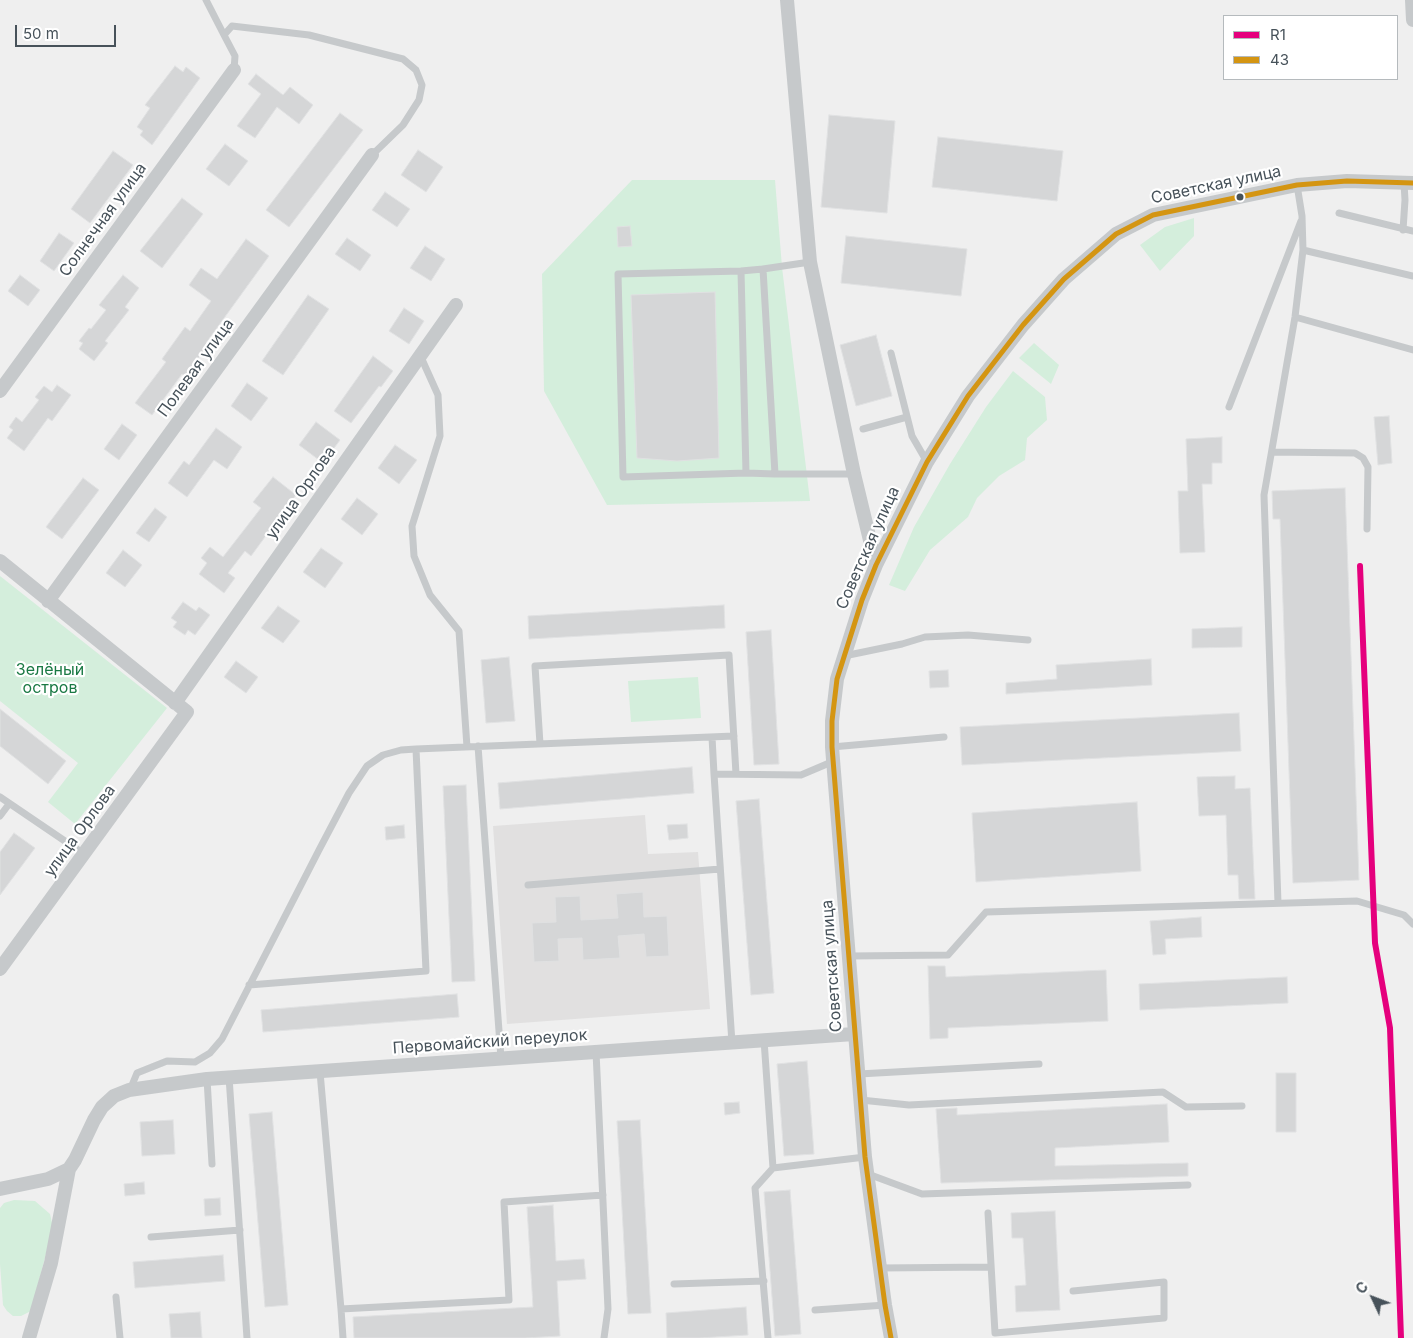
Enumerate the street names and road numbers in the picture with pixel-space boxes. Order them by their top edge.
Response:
street label: Солнечная улица [55,159,151,281]
street label: Советская улица [1149,162,1283,208]
street label: Полевая улица [154,315,238,421]
street label: улица Орлова [262,443,340,543]
street label: Советская улица [832,484,904,612]
street label: улица Орлова [40,781,120,881]
street label: Советская улица [818,899,846,1033]
street label: Первомайский переулок [392,1026,588,1058]

